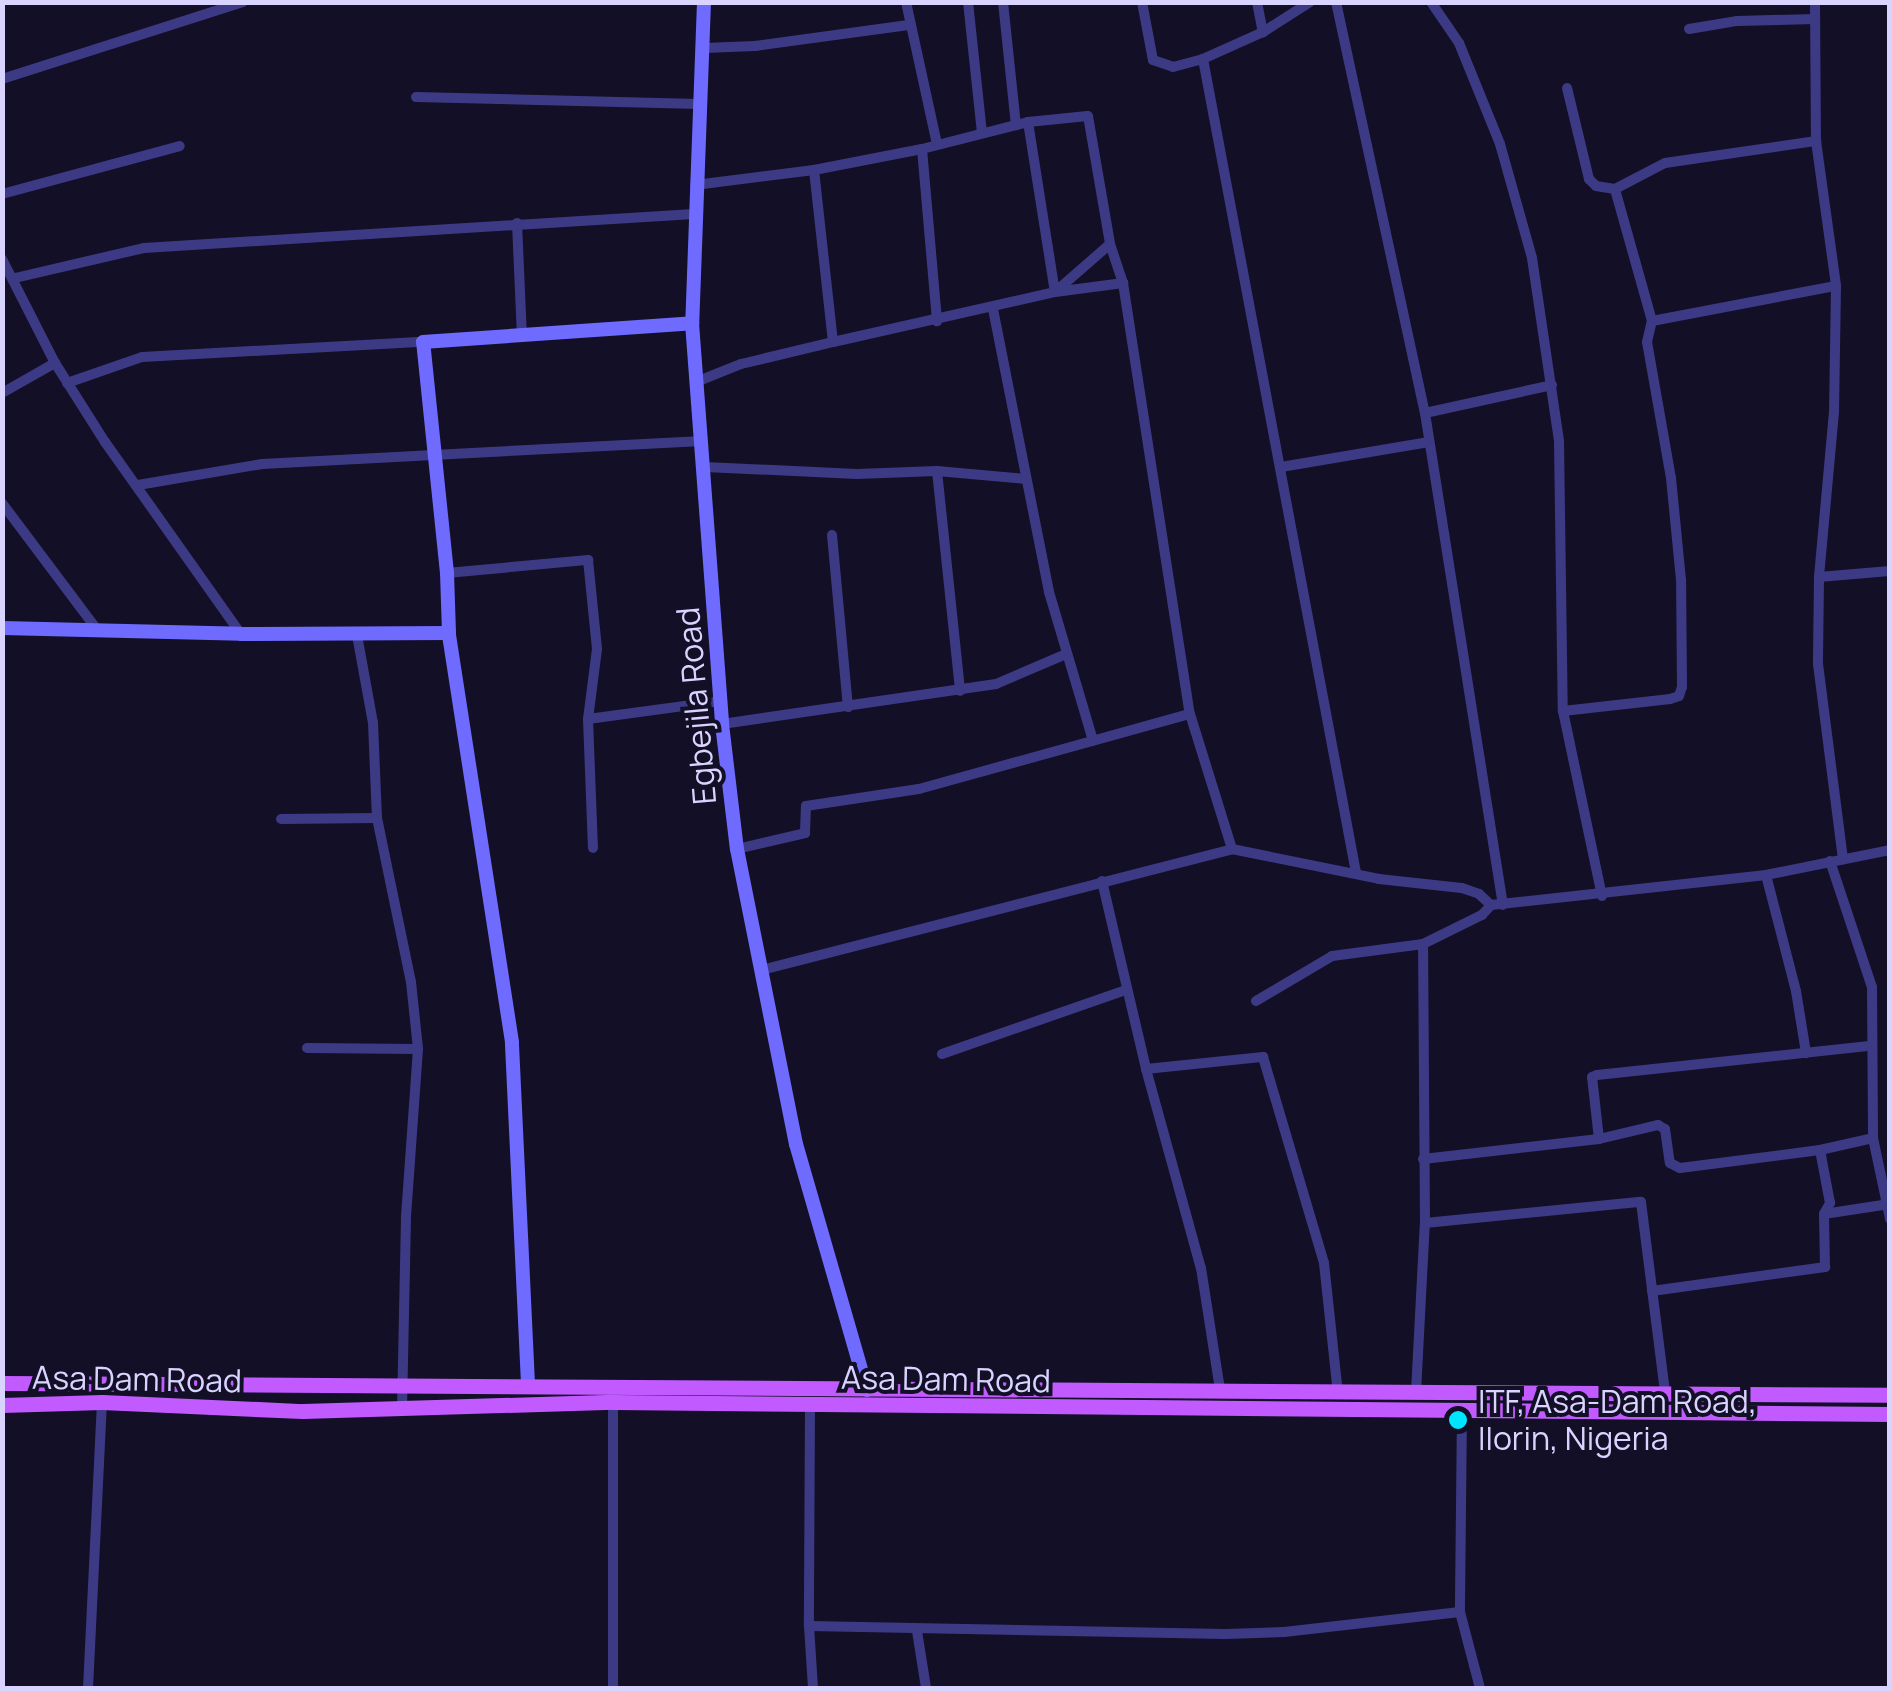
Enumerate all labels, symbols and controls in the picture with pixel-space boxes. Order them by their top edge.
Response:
street label: Egbejila Road [668,606,724,806]
street label: Asa Dam Road [32,1358,242,1400]
street label: Asa Dam Road [841,1358,1051,1400]
place label: ITF, Asa-Dam Road, Ilorin, Nigeria [1478,1383,1757,1458]
marker: ITF, Asa-Dam Road, Ilorin, Nigeria [1447,1409,1469,1431]

